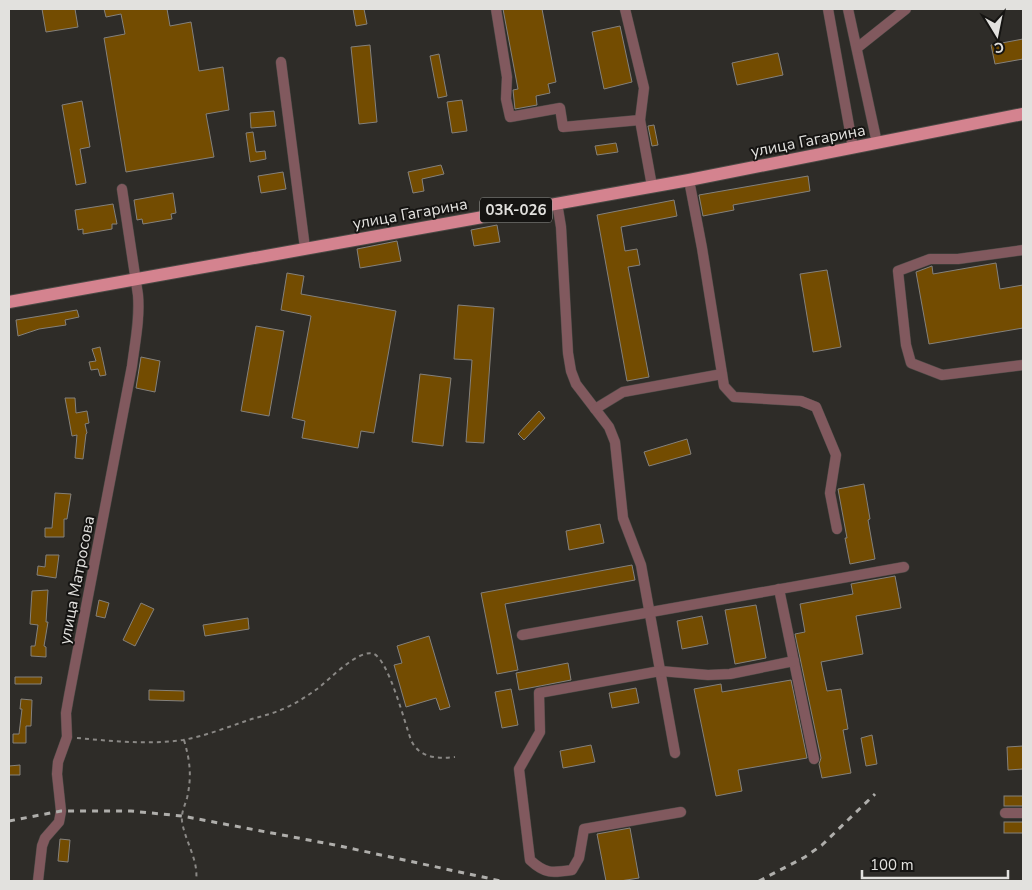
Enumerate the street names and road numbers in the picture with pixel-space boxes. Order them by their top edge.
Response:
street label: улица Гагарина [749,119,867,163]
street label: улица Гагарина [351,193,469,235]
road number: 03К-026 [480,198,552,222]
street label: улица Матросова [54,514,100,646]

